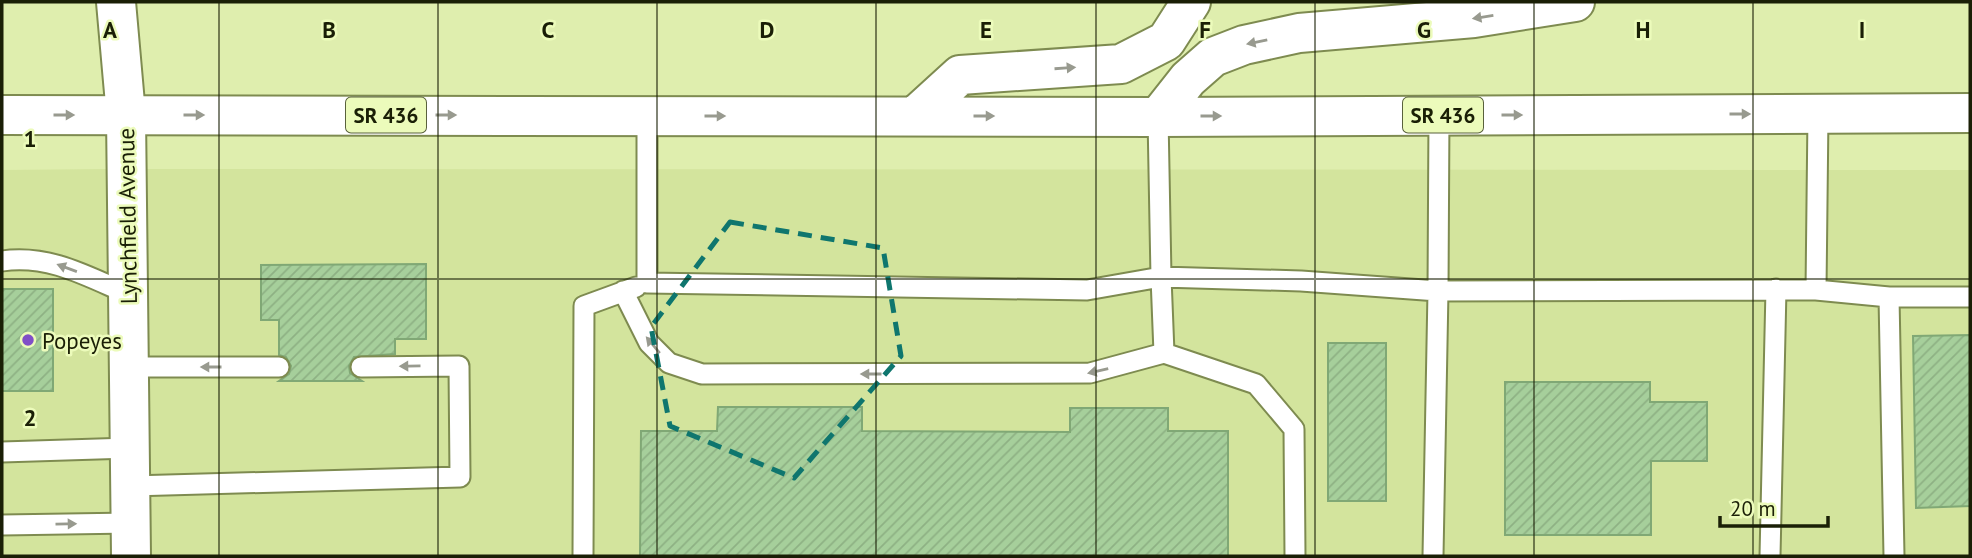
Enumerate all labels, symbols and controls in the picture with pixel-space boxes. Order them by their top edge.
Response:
one-way arrow [1472,11,1494,22]
text: A [103,15,117,44]
text: B [322,15,336,44]
text: C [542,15,555,44]
text: D [760,15,774,44]
text: E [980,15,992,44]
text: F [1199,15,1211,44]
text: G [1417,15,1431,44]
text: H [1636,15,1650,44]
text: I [1859,15,1865,44]
one-way arrow [1246,36,1268,47]
one-way arrow [1054,62,1076,73]
road number: SR 436 [346,97,426,132]
road number: SR 436 [1403,97,1483,132]
one-way arrow [1729,108,1751,120]
one-way arrow [53,109,75,121]
one-way arrow [183,109,205,121]
one-way arrow [435,109,457,121]
one-way arrow [1501,109,1523,121]
one-way arrow [705,110,727,121]
one-way arrow [973,110,995,122]
one-way arrow [1200,110,1222,122]
text: 1 [23,124,37,153]
street label: Lynchfield Avenue [111,128,143,304]
one-way arrow [56,262,77,273]
place label: Popeyes [42,326,122,355]
marker: Popeyes [20,332,36,348]
one-way arrow [645,337,660,355]
one-way arrow [399,360,421,372]
one-way arrow [200,361,222,373]
one-way arrow [1087,365,1109,376]
one-way arrow [859,368,881,380]
text: 2 [23,403,37,432]
scale bar [1720,484,1828,528]
text: 20 m [1730,495,1776,522]
one-way arrow [56,518,78,530]

